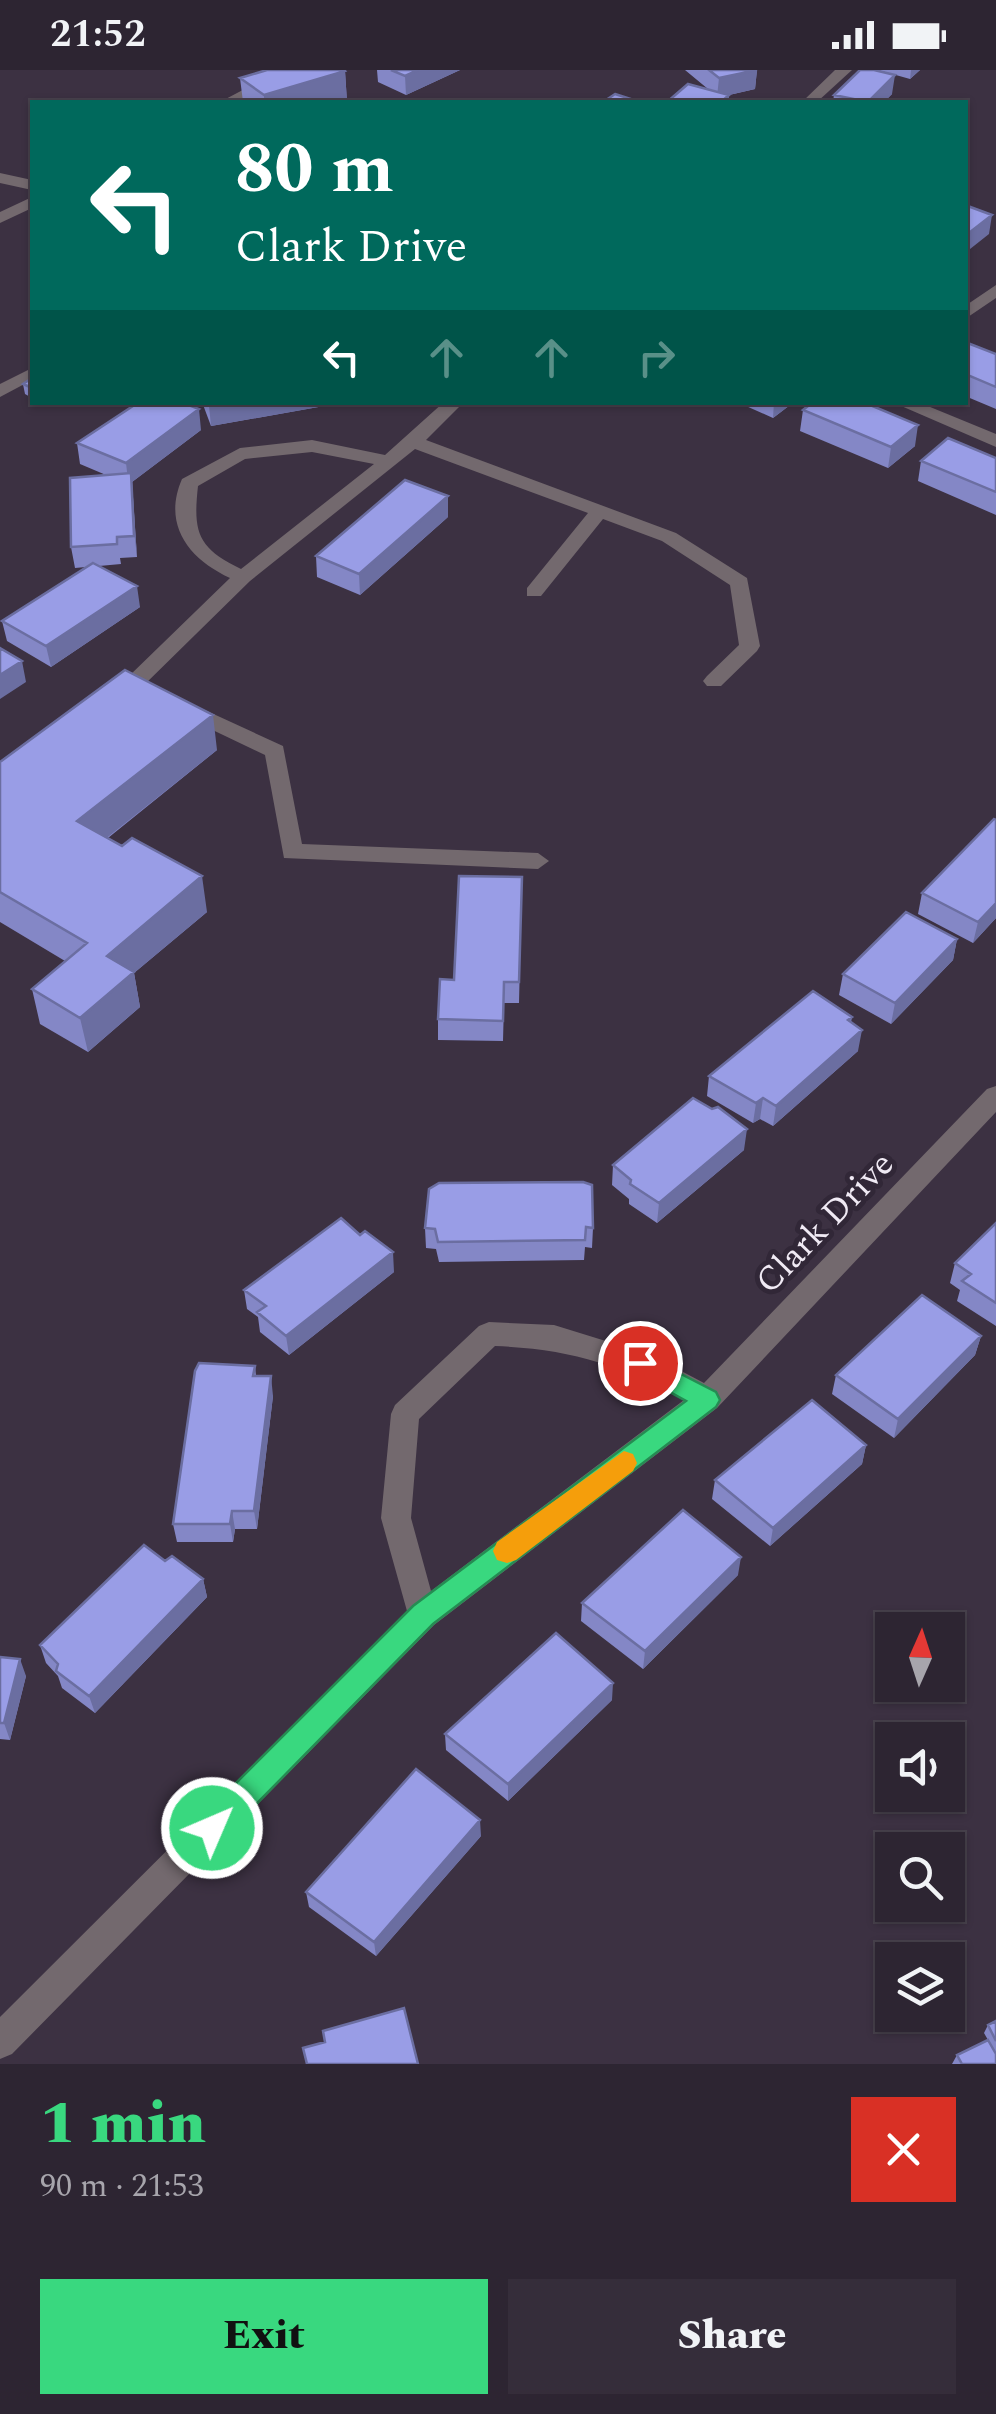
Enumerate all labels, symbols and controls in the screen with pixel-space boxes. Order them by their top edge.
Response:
text: 21:52 [50,6,145,64]
text: 80 m [235,117,394,223]
icon: left [70,140,200,270]
text: Clark Drive [235,213,467,282]
icon: left [314,330,369,385]
icon: ahead [419,330,474,385]
icon: ahead [524,330,579,385]
icon: right [629,330,684,385]
street label: Clark Drive [743,1140,907,1306]
pin [598,1321,683,1406]
icon: arrive [613,1336,668,1391]
north arrow [875,1612,965,1702]
map controls [875,1612,965,2032]
button: sound [875,1722,965,1812]
position arrow [160,1776,264,1880]
button: search [875,1832,965,1922]
button: layers [875,1942,965,2032]
text: 1 min [40,2078,206,2170]
button: close [851,2097,956,2202]
text: 90 m · 21:53 [40,2162,204,2211]
button: Exit [40,2279,488,2394]
button: Share [508,2279,956,2394]

